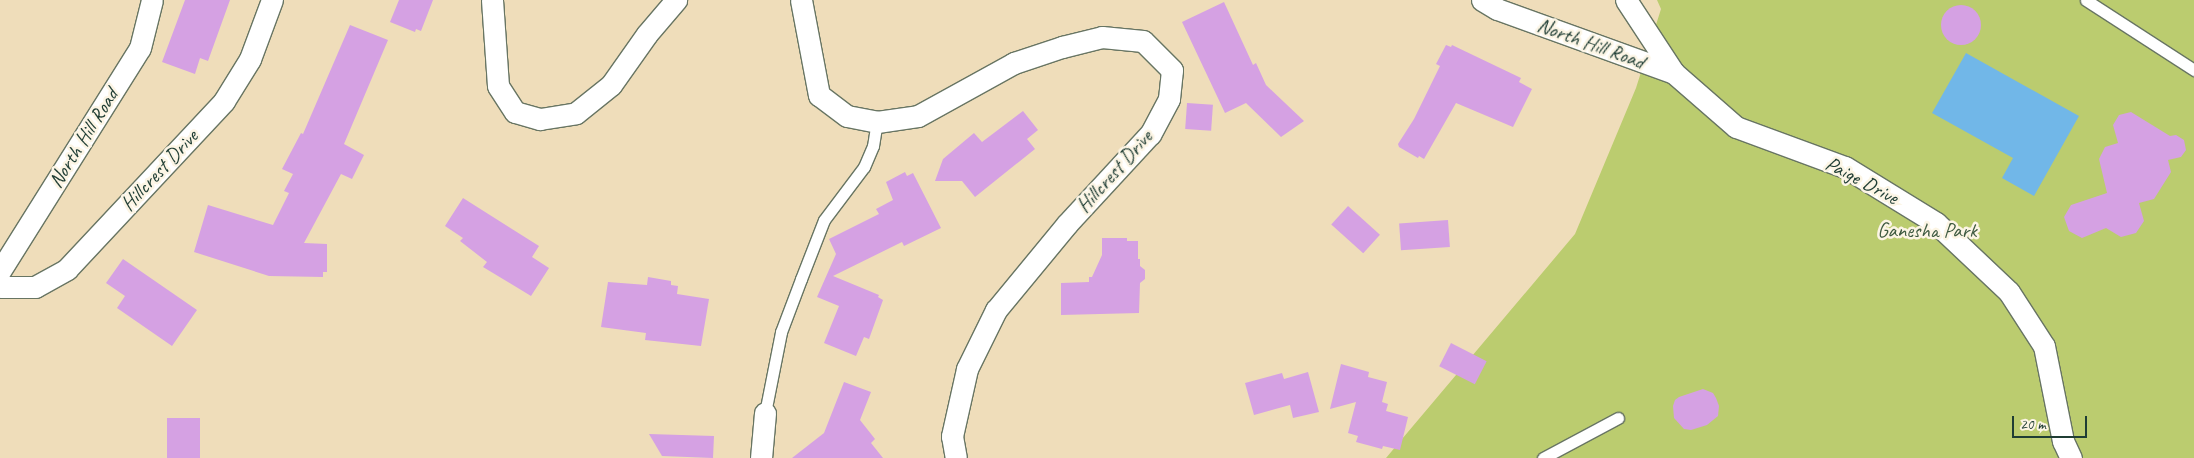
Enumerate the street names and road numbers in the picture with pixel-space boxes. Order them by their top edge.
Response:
street label: North Hill Road [1534,12,1648,74]
street label: North Hill Road [43,84,123,192]
street label: Hillcrest Drive [115,124,203,216]
street label: Hillcrest Drive [1070,125,1158,217]
street label: Paige Drive [1821,150,1903,210]

